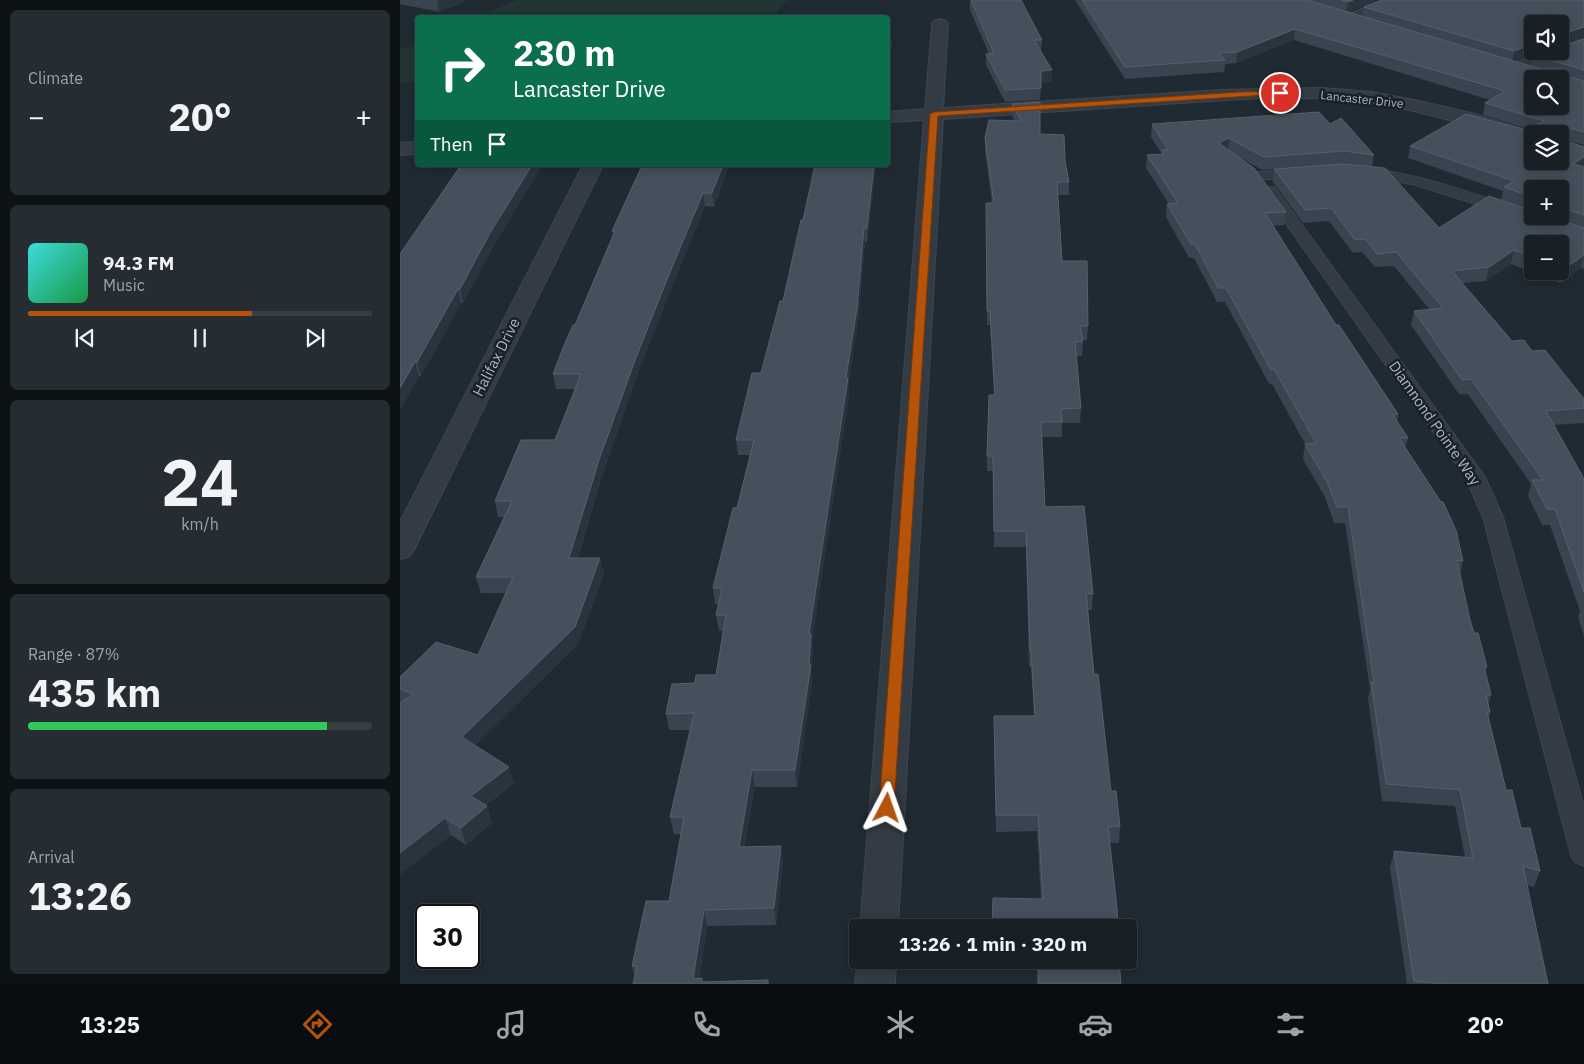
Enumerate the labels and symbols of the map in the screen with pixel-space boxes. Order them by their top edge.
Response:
pin [1259,72,1301,114]
street label: Lancaster Drive [1320,87,1405,111]
street label: Halifax Drive [468,315,524,399]
street label: Diamnond Pointe Way [1385,357,1485,489]
position arrow [860,781,912,833]
speed limit sign: 30 [415,904,480,969]

